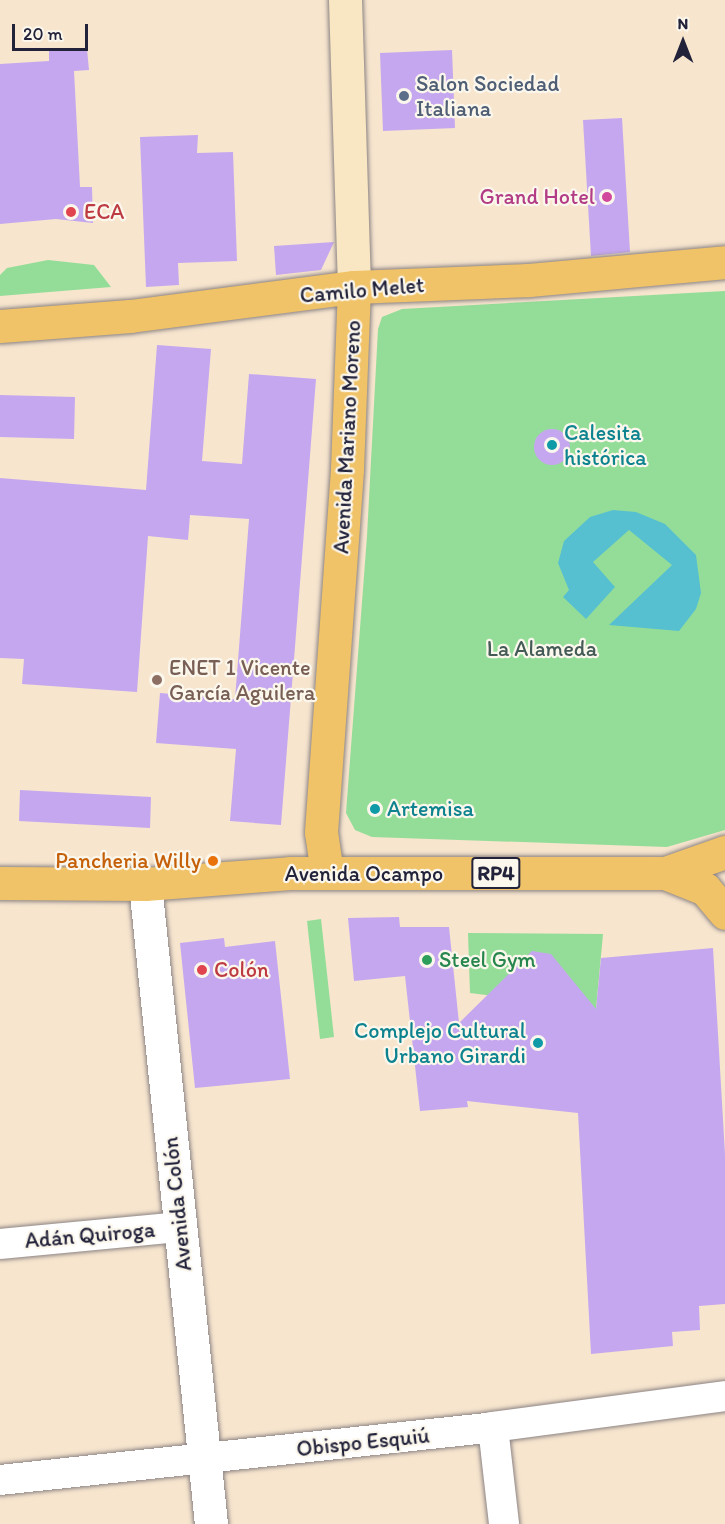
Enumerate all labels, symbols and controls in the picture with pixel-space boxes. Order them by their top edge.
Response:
scale bar [15,12,92,50]
north arrow [653,12,713,72]
text: N [678,14,688,33]
text: 20 m [23,23,63,45]
place label: Salon Sociedad Italiana [416,70,559,122]
marker: Salon Sociedad Italiana [397,89,411,103]
place label: Grand Hotel [480,184,595,210]
marker: Grand Hotel [600,190,614,204]
place label: ECA [84,199,124,225]
marker: ECA [62,203,80,221]
street label: Camilo Melet [299,271,425,309]
street label: Avenida Mariano Moreno [328,320,366,554]
place label: Calesita histórica [564,419,647,470]
marker: Calesita histórica [545,438,559,452]
park label: La Alameda [487,636,597,662]
place label: ENET 1 Vicente García Aguilera [169,654,316,706]
marker: ENET 1 Vicente García Aguilera [150,673,164,687]
place label: Artemisa [387,796,474,822]
marker: Artemisa [368,802,382,816]
place label: Pancheria Willy [55,848,201,874]
marker: Pancheria Willy [206,854,220,868]
road number: RP4 [470,855,522,891]
street label: Avenida Ocampo [285,861,443,887]
place label: Steel Gym [439,947,535,973]
marker: Steel Gym [420,953,434,967]
place label: Colón [214,957,269,983]
marker: Colón [195,963,209,977]
place label: Complejo Cultural Urbano Girardi [354,1017,526,1068]
marker: Complejo Cultural Urbano Girardi [531,1036,545,1050]
street label: Avenida Colón [157,1136,197,1272]
street label: Adán Quiroga [24,1216,156,1254]
street label: Obispo Esquiú [295,1422,431,1462]

